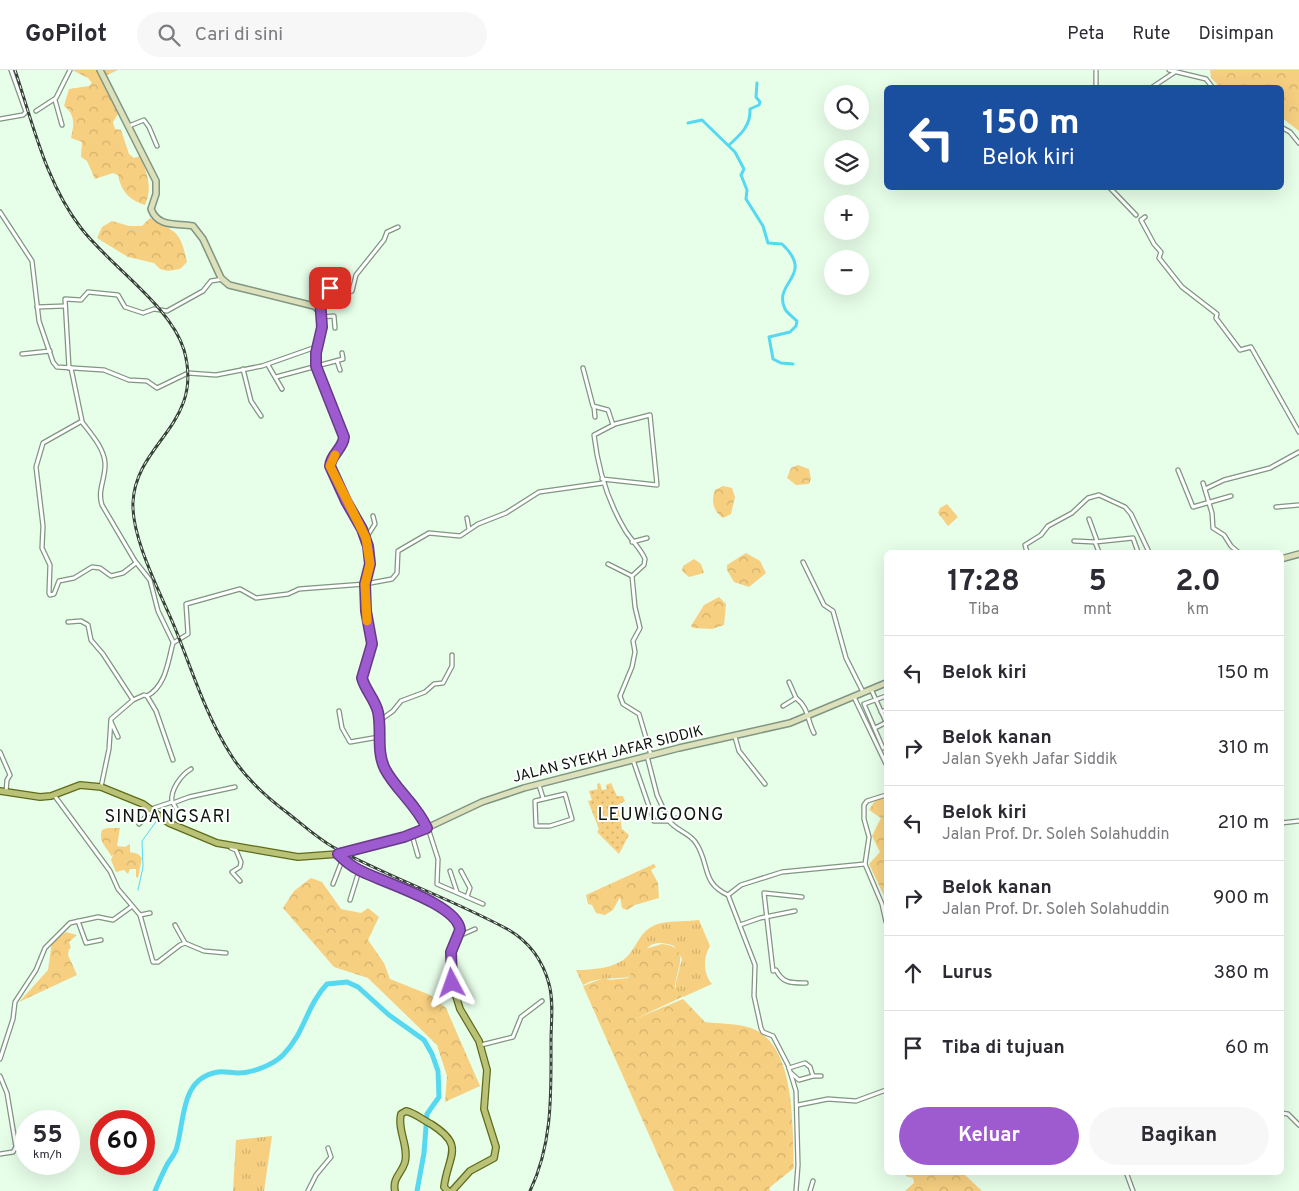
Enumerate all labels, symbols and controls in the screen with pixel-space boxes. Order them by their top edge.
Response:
search box [137,12,487,57]
text: GoPilot [25,20,107,50]
icon: search [155,21,183,49]
text: Cari di sini [195,23,283,47]
text: Peta [1067,23,1104,46]
text: Rute [1132,23,1170,46]
text: Disimpan [1198,23,1274,46]
map controls [824,85,869,295]
button: search [824,85,869,130]
text: 150 m [982,102,1080,146]
icon: left [899,105,964,170]
button: layers [824,140,869,185]
text: Belok kiri [982,145,1075,172]
button: + [824,195,869,240]
button: − [824,250,869,295]
pin [309,267,351,309]
icon: arrive [316,274,344,302]
text: 17:28 [947,564,1020,601]
text: 5 [1088,564,1107,601]
text: 2.0 [1175,564,1221,601]
text: Tiba [968,600,999,620]
text: mnt [1083,600,1112,620]
text: km [1187,600,1209,620]
icon: left [899,659,927,687]
text: Belok kiri [942,661,1027,685]
text: 150 m [1217,661,1269,685]
street label: JALAN SYEKH JAFAR SIDDIK [511,722,705,788]
text: Belok kanan [942,726,1052,750]
icon: right [899,734,927,762]
text: 310 m [1218,736,1269,760]
text: Jalan Syekh Jafar Siddik [942,750,1118,770]
text: Belok kiri [942,801,1027,825]
district label: LEUWIGOONG [598,804,725,827]
district label: SINDANGSARI [105,806,231,829]
icon: left [899,809,927,837]
text: 210 m [1218,811,1269,835]
text: Jalan Prof. Dr. Soleh Solahuddin [942,825,1170,845]
text: Belok kanan [942,876,1052,900]
icon: right [899,884,927,912]
text: 900 m [1213,886,1269,910]
text: Jalan Prof. Dr. Soleh Solahuddin [942,900,1170,920]
position arrow [425,956,477,1008]
icon: ahead [899,959,927,987]
text: Lurus [942,961,993,985]
text: 380 m [1213,961,1269,985]
icon: arrive [899,1034,927,1062]
text: Tiba di tujuan [942,1036,1065,1060]
text: 60 m [1225,1036,1269,1060]
button: Keluar [899,1107,1079,1165]
button: Bagikan [1089,1107,1269,1165]
speed limit sign: 60 [90,1110,155,1175]
text: 55 [32,1120,63,1152]
text: km/h [33,1147,62,1163]

